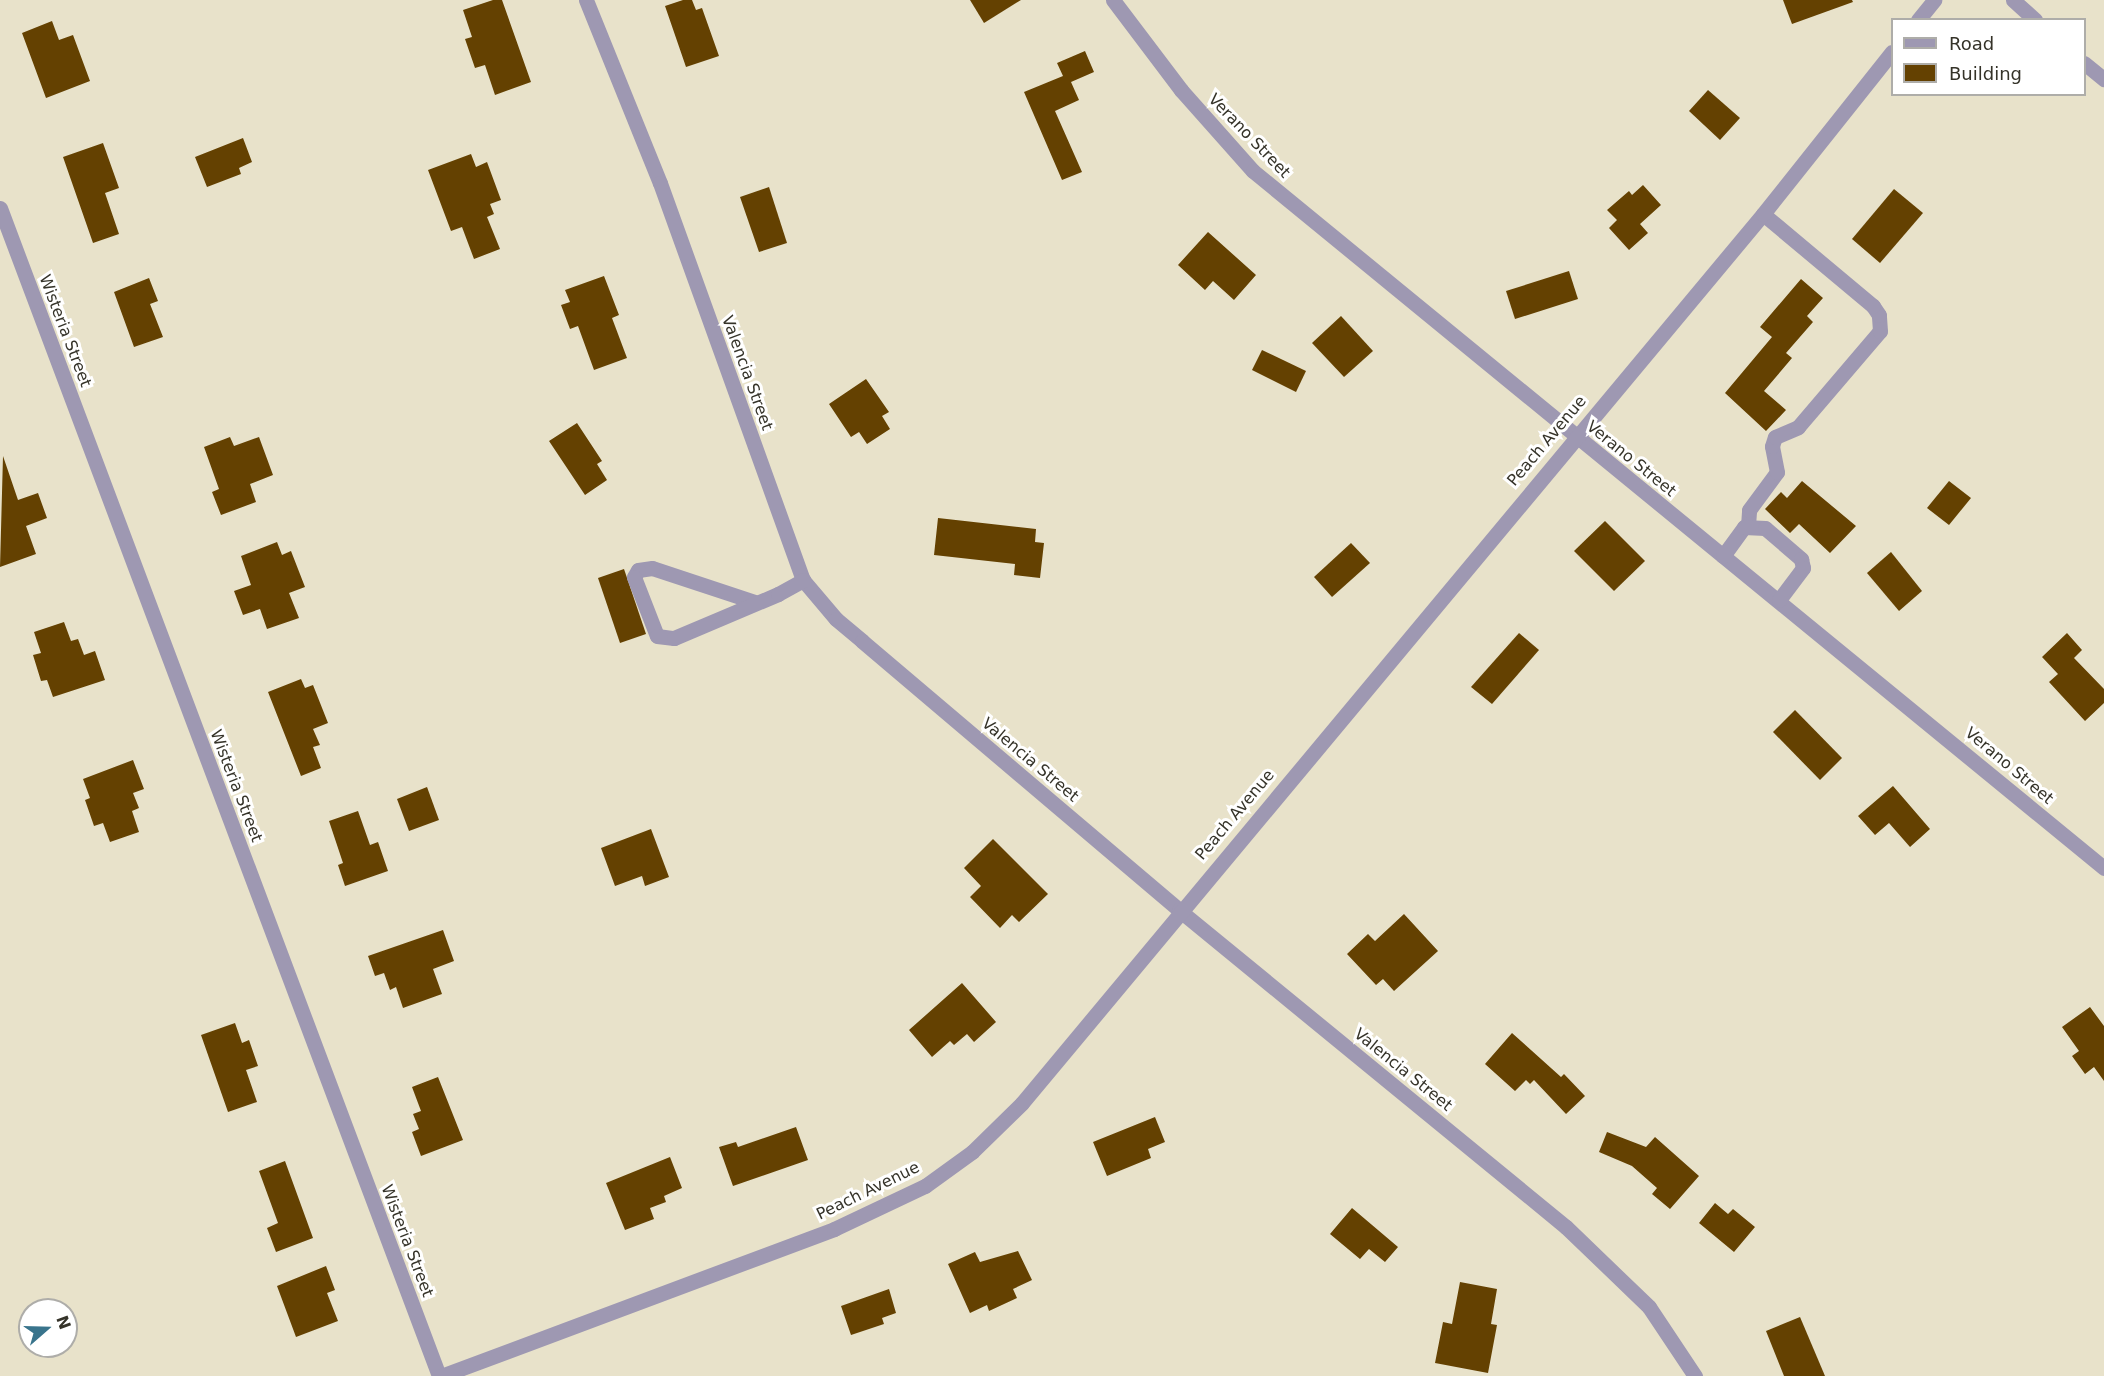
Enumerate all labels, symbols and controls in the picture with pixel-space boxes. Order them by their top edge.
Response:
legend [1891,18,2086,96]
text: Road [1949,33,1994,54]
text: Building [1949,63,2022,84]
street label: Verano Street [1204,90,1294,182]
street label: Wisteria Street [35,272,95,390]
street label: Valencia Street [717,313,777,433]
street label: Peach Avenue [1504,392,1590,490]
street label: Verano Street [1582,417,1680,501]
street label: Valencia Street [978,714,1082,806]
street label: Verano Street [1961,723,2057,809]
street label: Wisteria Street [206,727,266,845]
street label: Peach Avenue [1192,766,1278,864]
street label: Valencia Street [1350,1025,1456,1115]
street label: Peach Avenue [813,1158,923,1224]
street label: Wisteria Street [377,1182,437,1300]
north arrow [18,1298,78,1358]
text: N [52,1313,75,1332]

